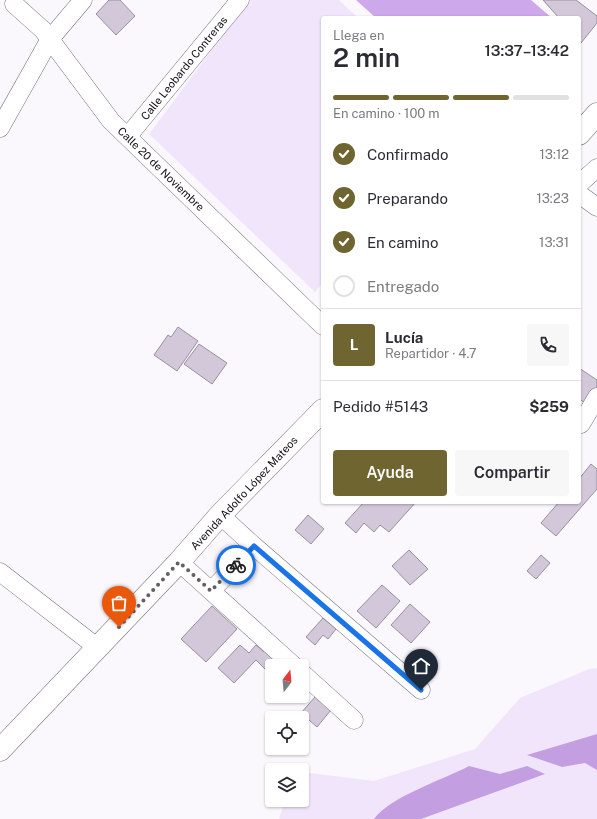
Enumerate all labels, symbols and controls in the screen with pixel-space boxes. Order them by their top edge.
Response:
street label: Calle Leobardo Contreras [139,13,230,122]
text: Llega en [333,28,384,43]
text: 2 min [333,42,400,73]
text: 13:37–13:42 [484,42,569,59]
text: En camino · 100 m [333,106,440,121]
street label: Calle 20 de Noviembre [115,125,207,213]
icon: check [333,143,355,165]
text: Confirmado [367,146,448,163]
text: 13:12 [540,147,569,162]
icon: check [333,187,355,209]
text: Preparando [367,190,448,207]
text: 13:23 [536,191,569,206]
icon: check [333,231,355,253]
text: En camino [367,234,439,251]
text: 13:31 [539,235,569,250]
text: Entregado [367,278,439,295]
button: phone [527,324,569,366]
text: Lucía [385,329,423,346]
text: L [350,336,358,353]
text: Repartidor · 4.7 [385,346,477,361]
text: Pedido #5143 [333,398,428,415]
text: $259 [529,398,569,415]
street label: Avenida Adolfo López Mateos [188,434,300,552]
button: Ayuda [333,450,447,496]
button: Compartir [455,450,569,496]
courier [216,545,256,585]
icon: bike [225,554,247,576]
pin [102,586,136,627]
icon: bag [108,592,130,614]
pin [404,649,438,690]
icon: home [410,655,432,677]
north arrow [265,659,309,703]
map controls [265,659,309,807]
button: locate [265,711,309,755]
button: layers [265,763,309,807]

